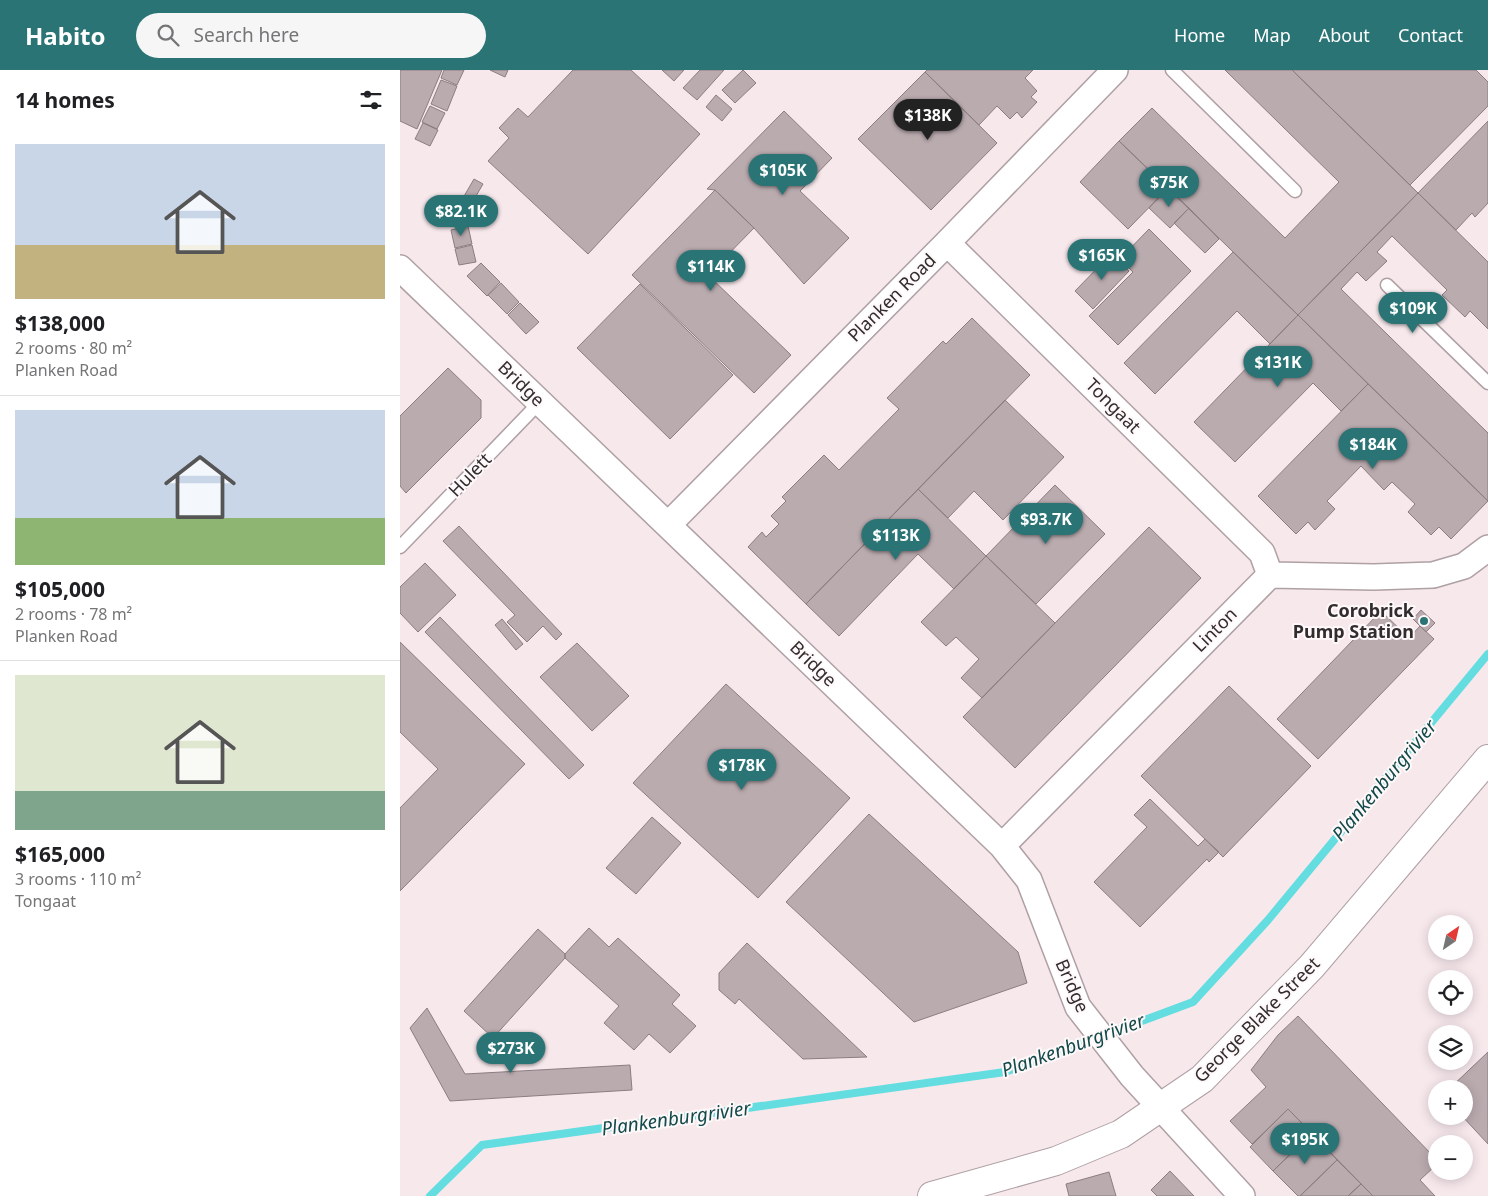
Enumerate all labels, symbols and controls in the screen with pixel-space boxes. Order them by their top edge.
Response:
search box [136,13,486,58]
text: Habito [25,19,106,52]
icon: search [154,21,182,49]
text: Search here [194,22,299,48]
text: Home [1174,23,1225,47]
text: Map [1253,23,1291,47]
text: About [1319,23,1370,47]
text: Contact [1398,23,1463,47]
text: 14 homes [15,86,115,114]
icon: filters [357,86,385,114]
pin: $138K [893,98,963,141]
text: $138K [904,104,952,126]
pin: $105K [748,154,818,196]
text: $105K [759,159,807,181]
pin: $75K [1139,166,1199,208]
text: $75K [1150,171,1188,193]
icon: home [155,177,245,267]
pin: $82.1K [420,194,502,237]
text: $82.1K [435,200,487,222]
pin: $165K [1067,238,1137,281]
text: $165K [1078,244,1126,266]
street label: Planken Road [842,248,941,347]
pin: $114K [676,250,746,292]
text: $114K [687,255,735,277]
pin: $109K [1378,292,1448,334]
text: $109K [1389,297,1437,319]
text: $138,000 [15,309,105,337]
text: 2 rooms · 80 m² [15,337,132,359]
pin: $131K [1243,346,1313,388]
text: $131K [1254,351,1302,373]
street label: Bridge [493,355,550,411]
text: Planken Road [15,359,118,381]
street label: Tongaat [1081,373,1147,438]
pin: $184K [1338,428,1408,470]
text: $184K [1349,433,1397,455]
icon: home [155,442,245,532]
street label: Hulett [442,447,496,501]
pin: $93.7K [1005,502,1087,545]
text: $93.7K [1020,508,1072,530]
pin: $113K [861,518,931,561]
text: $113K [872,524,920,546]
text: $105,000 [15,575,105,603]
place label: Corobrick Pump Station [1293,598,1415,643]
street label: Linton [1187,602,1242,657]
text: 2 rooms · 78 m² [15,603,132,625]
marker: Corobrick Pump Station [1418,615,1430,627]
text: Planken Road [15,625,118,647]
street label: Bridge [785,635,842,691]
icon: home [155,707,245,797]
water label: Plankenburgrivier [1326,713,1443,846]
pin: $178K [707,748,777,791]
text: $178K [718,754,766,776]
text: $165,000 [15,840,105,868]
text: 3 rooms · 110 m² [15,868,141,890]
text: Tongaat [15,890,76,912]
north arrow [1428,915,1472,960]
map controls [1428,915,1473,1180]
street label: George Blake Street [1188,951,1325,1087]
street label: Bridge [1051,955,1095,1016]
button: locate [1428,970,1473,1015]
water label: Plankenburgrivier [998,1007,1150,1083]
button: layers [1428,1025,1473,1070]
pin: $273K [476,1032,546,1074]
text: $273K [487,1037,535,1059]
button: + [1428,1080,1473,1125]
water label: Plankenburgrivier [600,1094,754,1141]
pin: $195K [1270,1122,1340,1165]
text: $195K [1281,1128,1329,1150]
button: − [1428,1135,1473,1180]

